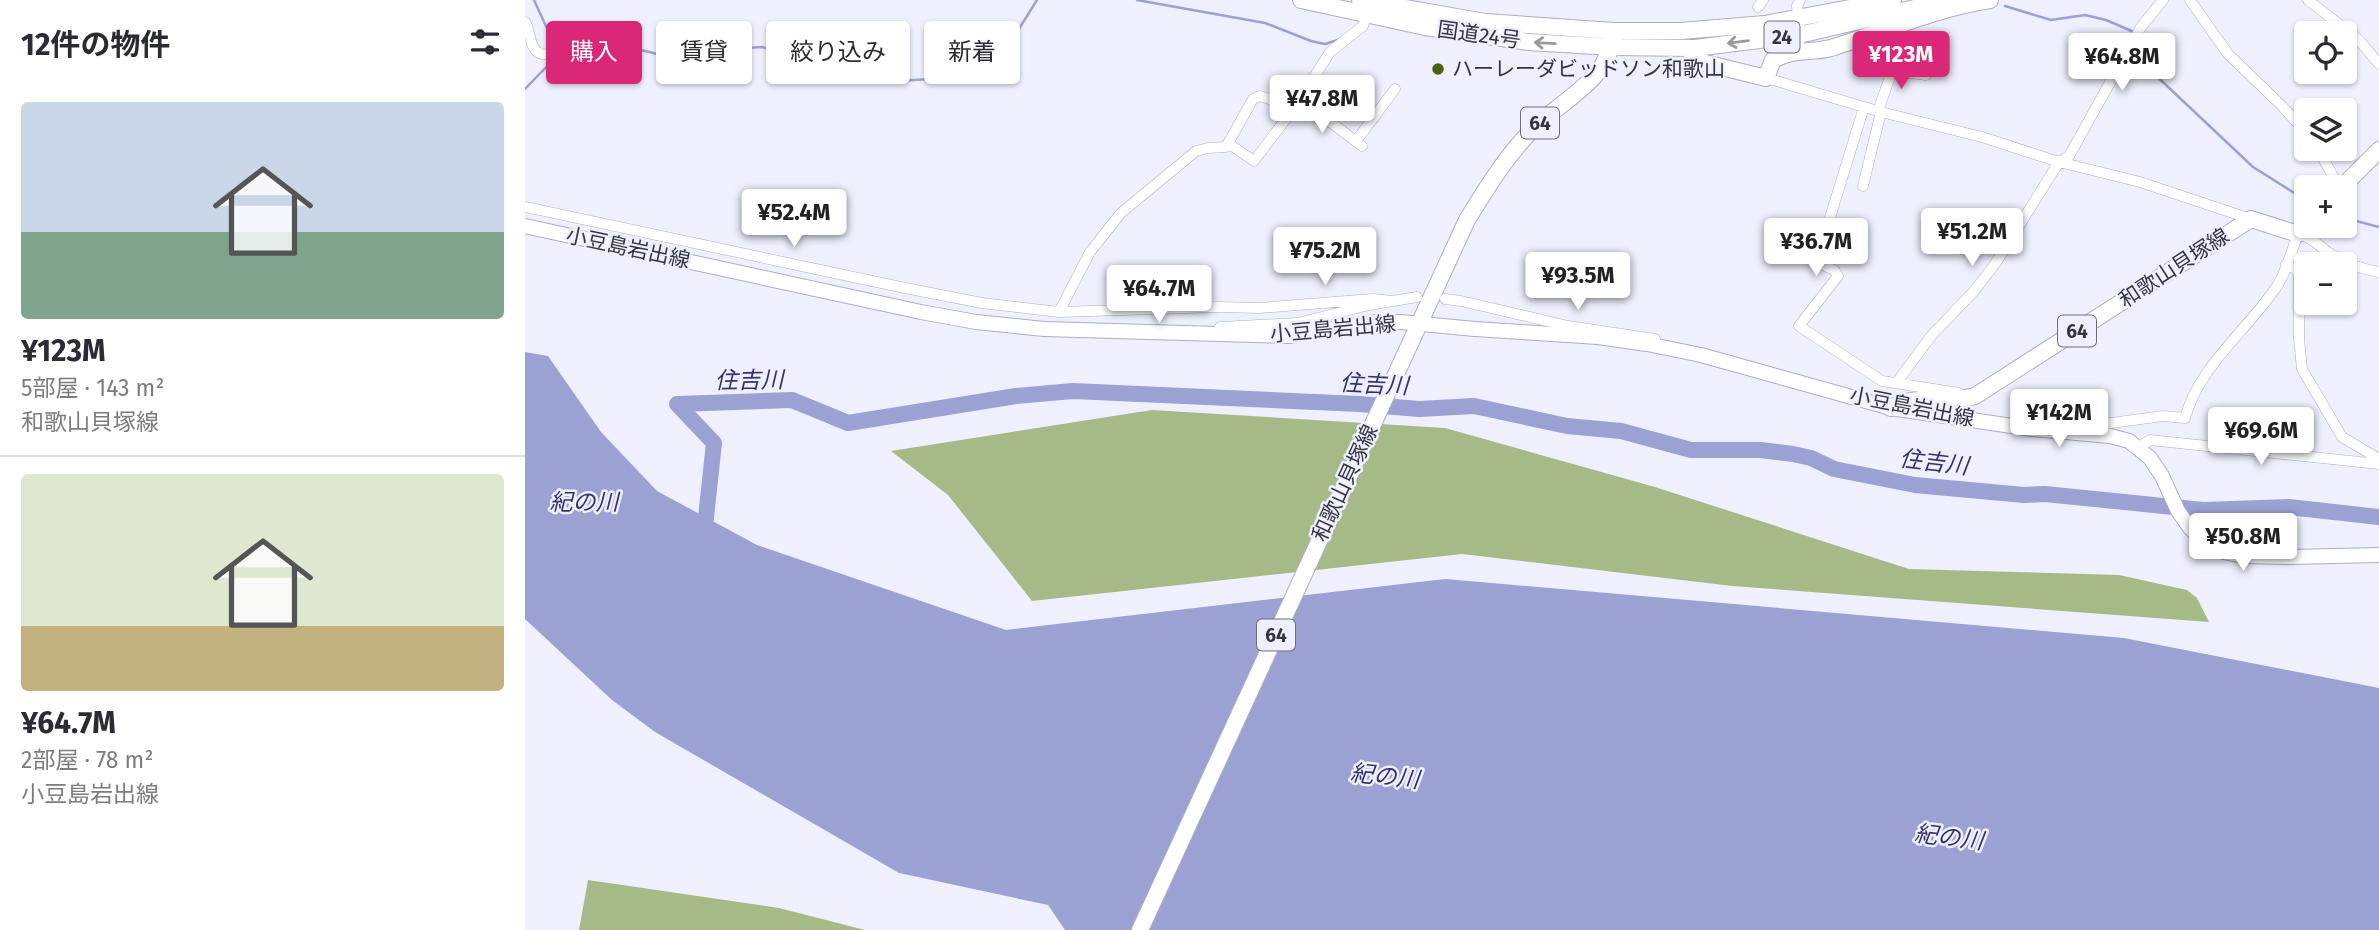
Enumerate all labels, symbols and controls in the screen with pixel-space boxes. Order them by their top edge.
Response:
street label: 国道24号 [1436,16,1522,54]
chip: 購入 [546,21,642,84]
chip: 賃貸 [656,21,752,84]
chip: 絞り込み [766,21,910,84]
chip: 新着 [924,21,1020,84]
map controls [2294,21,2357,315]
button: locate [2294,21,2357,84]
road number: 24 [1765,22,1799,52]
icon: filters [466,23,504,61]
text: 12件の物件 [21,27,170,63]
pin: ¥123M [1852,32,1950,91]
pin: ¥64.8M [2065,34,2179,93]
one-way arrow [1534,36,1556,49]
one-way arrow [1727,36,1750,49]
text: ¥123M [1869,40,1933,68]
text: ¥64.8M [2084,42,2160,70]
place label: ハーレーダビッドソン和歌山 [1452,56,1725,82]
marker: ハーレーダビッドソン和歌山 [1430,61,1446,77]
pin: ¥47.8M [1265,76,1379,135]
text: ¥47.8M [1286,84,1358,112]
button: layers [2294,98,2357,161]
road number: 64 [1521,108,1559,139]
icon: home [200,148,326,274]
button: + [2294,175,2357,238]
pin: ¥52.4M [737,190,851,249]
text: ¥52.4M [758,198,830,226]
pin: ¥51.2M [1915,208,2029,268]
text: ¥51.2M [1937,217,2007,245]
pin: ¥36.7M [1759,218,1873,278]
street label: 小豆島岩出線 [564,222,692,274]
street label: 和歌山貝塚線 [2114,223,2234,313]
text: ¥36.7M [1780,227,1852,255]
pin: ¥75.2M [1268,228,1382,287]
text: ¥75.2M [1289,236,1361,264]
pin: ¥93.5M [1521,252,1635,312]
button: − [2294,252,2357,315]
text: ¥93.5M [1541,261,1615,289]
pin: ¥64.7M [1102,266,1216,325]
text: ¥64.7M [1123,274,1195,302]
street label: 小豆島岩出線 [1269,311,1397,347]
road number: 64 [2058,316,2096,346]
text: ¥123M [21,333,106,369]
water label: 住吉川 [714,365,787,395]
water label: 住吉川 [1339,368,1412,400]
text: 5部屋 · 143 m² [21,374,164,402]
street label: 小豆島岩出線 [1848,382,1976,432]
pin: ¥142M [2010,390,2108,449]
text: ¥142M [2026,398,2092,426]
pin: ¥69.6M [2204,407,2318,467]
text: 和歌山貝塚線 [21,408,159,436]
text: ¥69.6M [2224,416,2298,444]
street label: 和歌山貝塚線 [1307,420,1383,546]
water label: 住吉川 [1898,444,1973,480]
water label: 紀の川 [550,488,622,516]
pin: ¥50.8M [2186,514,2300,573]
icon: home [200,520,326,646]
text: ¥50.8M [2205,522,2281,550]
road number: 64 [1257,620,1295,650]
text: ¥64.7M [21,705,116,741]
text: 2部屋 · 78 m² [21,746,153,774]
water label: 紀の川 [1349,758,1424,794]
text: 小豆島岩出線 [21,780,159,808]
water label: 紀の川 [1913,819,1988,855]

